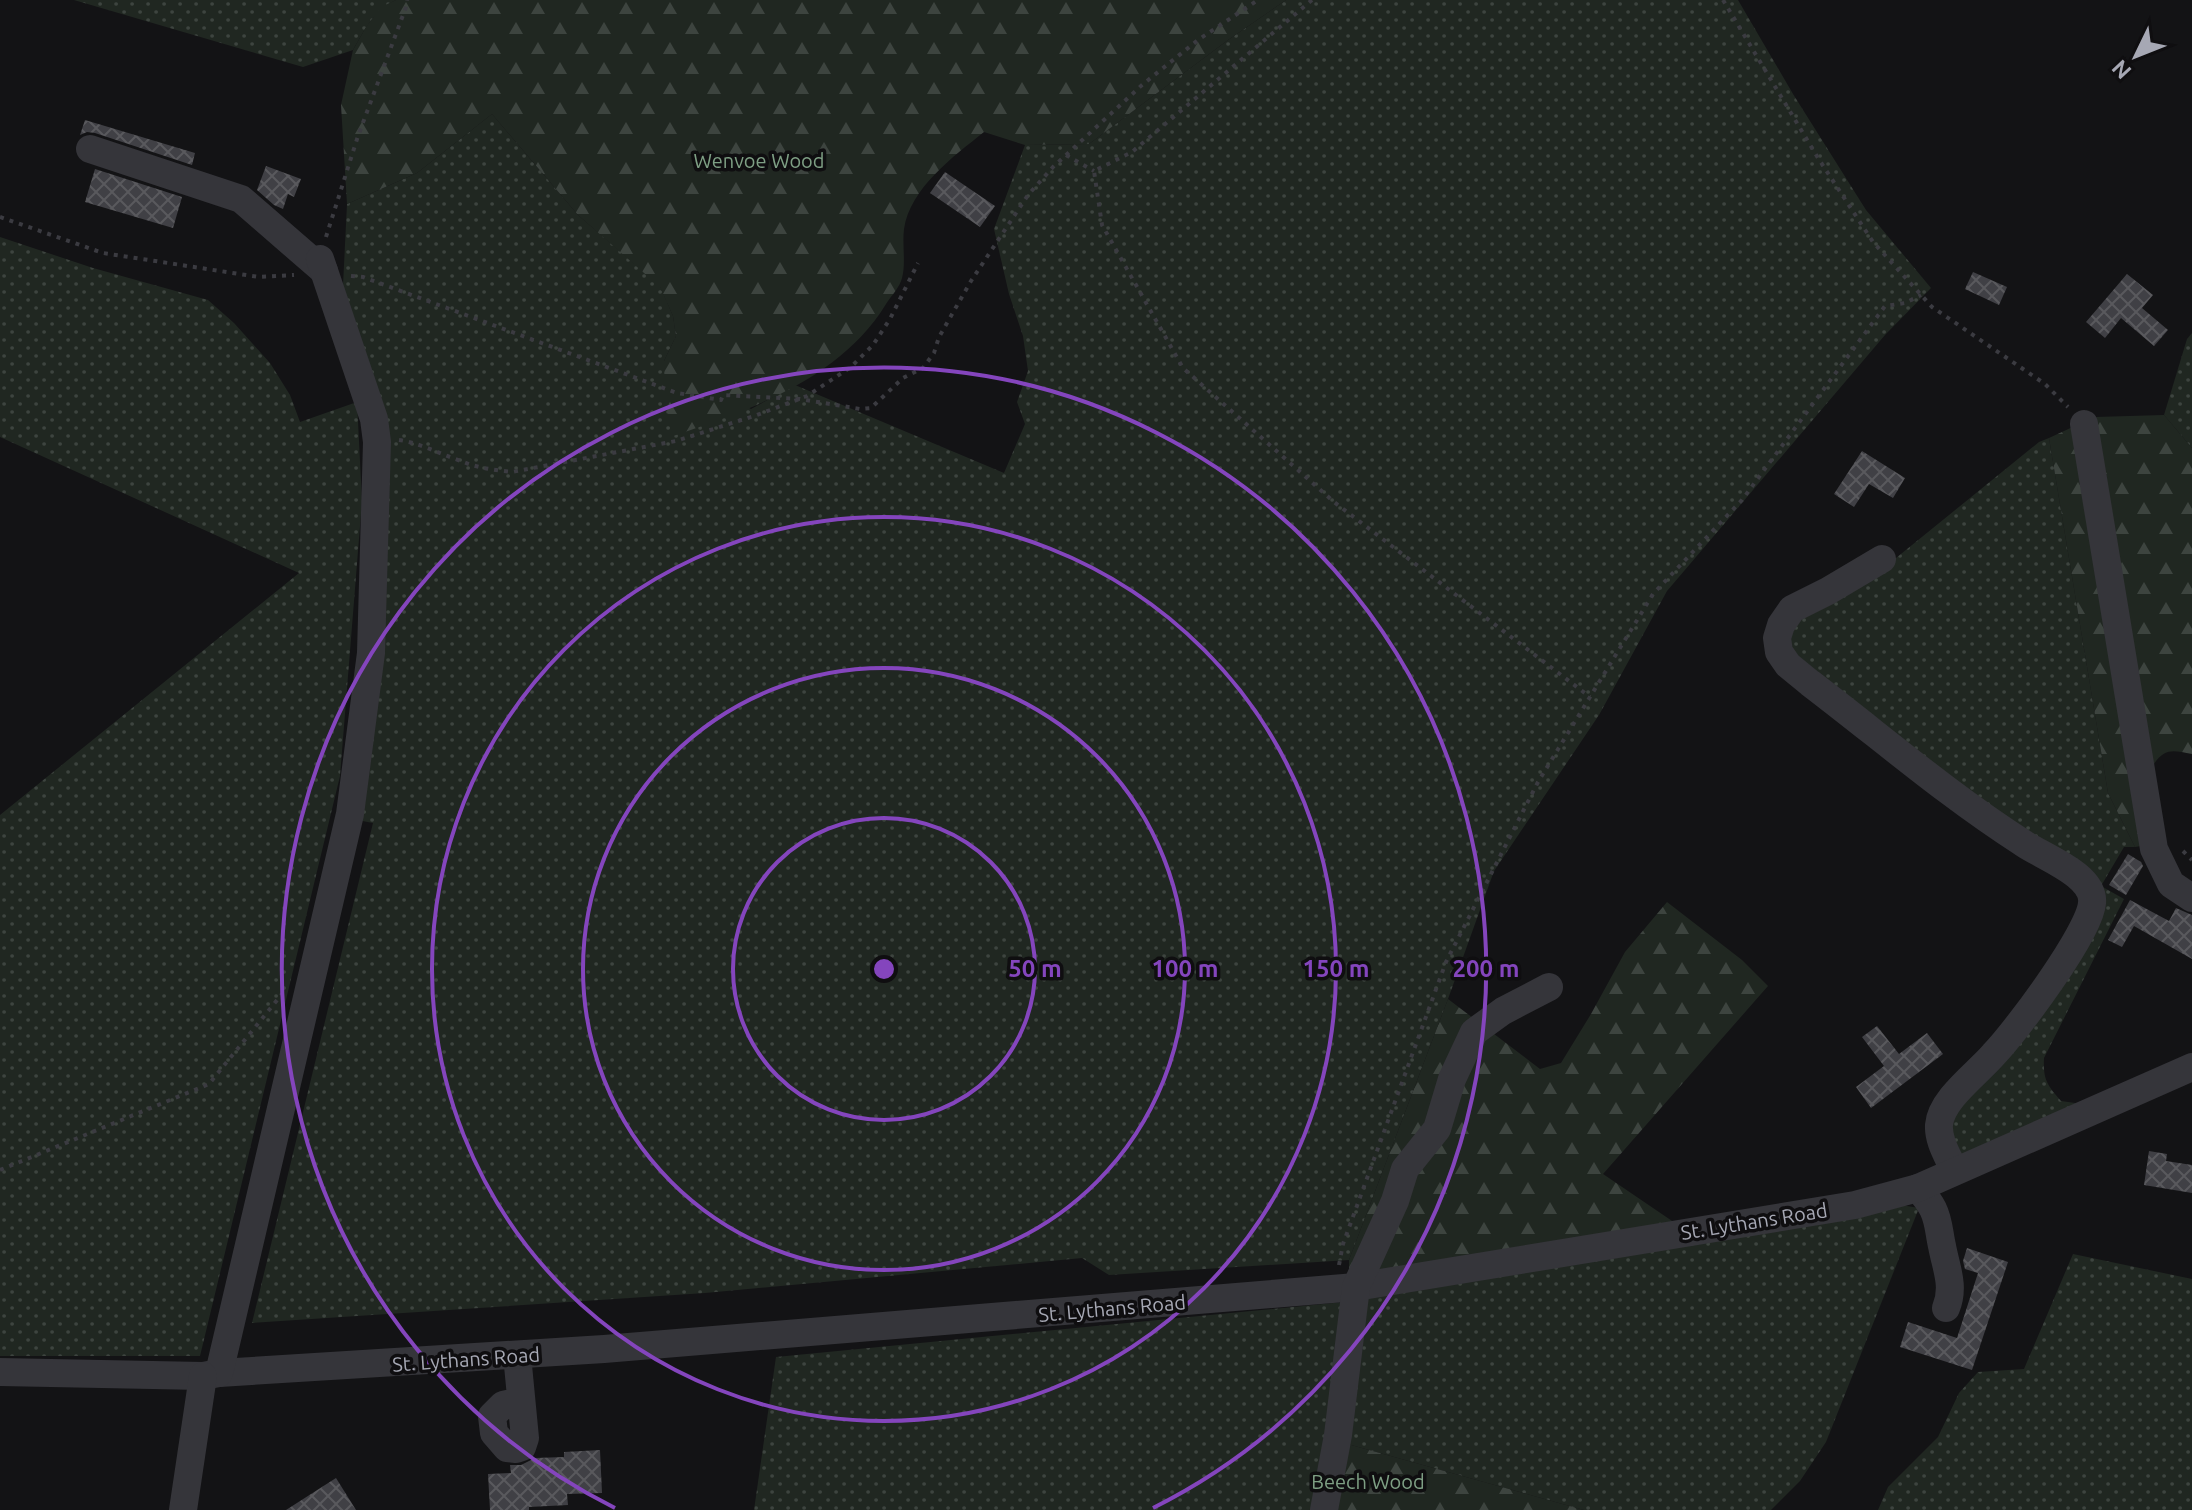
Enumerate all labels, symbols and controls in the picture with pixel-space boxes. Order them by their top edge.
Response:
north arrow [2096,16,2176,96]
text: N [2106,55,2136,85]
park label: Wenvoe Wood [694,149,824,172]
centre of rings [870,955,898,983]
text: 50 m [1008,955,1062,982]
text: 100 m [1152,955,1218,982]
text: 150 m [1303,955,1369,982]
text: 200 m [1453,955,1519,982]
street label: St. Lythans Road [1679,1198,1829,1244]
street label: St. Lythans Road [1037,1290,1187,1326]
street label: St. Lythans Road [391,1342,541,1376]
park label: Beech Wood [1311,1470,1425,1493]

